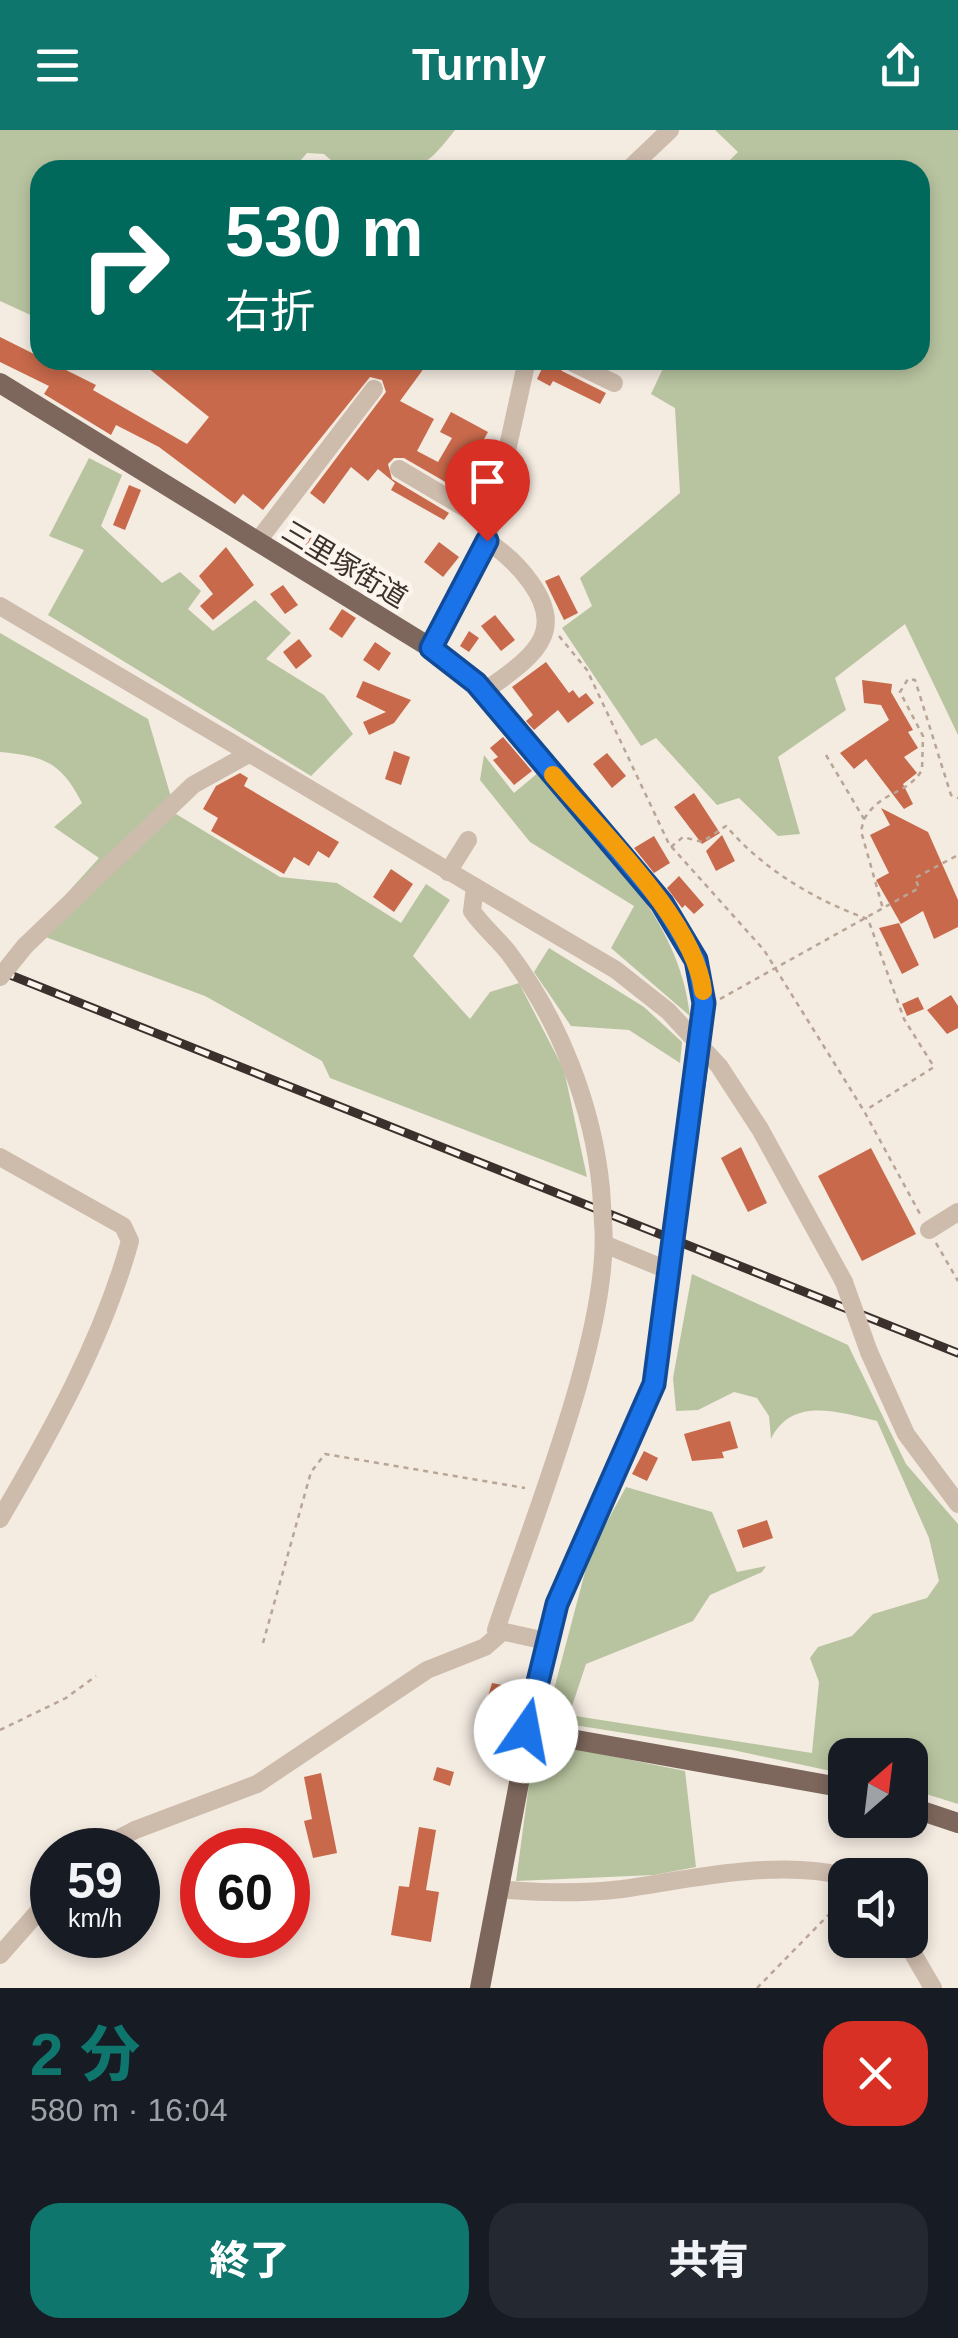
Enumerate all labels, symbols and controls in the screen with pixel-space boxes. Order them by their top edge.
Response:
icon: menu [30,38,85,93]
icon: share [873,38,928,93]
text: Turnly [412,39,546,90]
text: 530 m [225,193,423,271]
icon: right [60,200,190,330]
text: 右折 [225,286,315,337]
pin [445,439,530,542]
icon: arrive [460,454,515,509]
street label: 三里塚街道 [277,515,413,614]
position arrow [474,1679,578,1783]
north arrow [828,1738,928,1838]
map controls [828,1738,928,1958]
speed limit sign: 60 [180,1828,310,1958]
text: 59 [67,1853,123,1909]
button: sound [828,1858,928,1958]
text: km/h [68,1904,122,1932]
text: 2 分 [30,2021,140,2088]
button: close [823,2021,928,2126]
text: 580 m · 16:04 [30,2092,227,2128]
button: 終了 [30,2203,469,2318]
button: 共有 [489,2203,928,2318]

